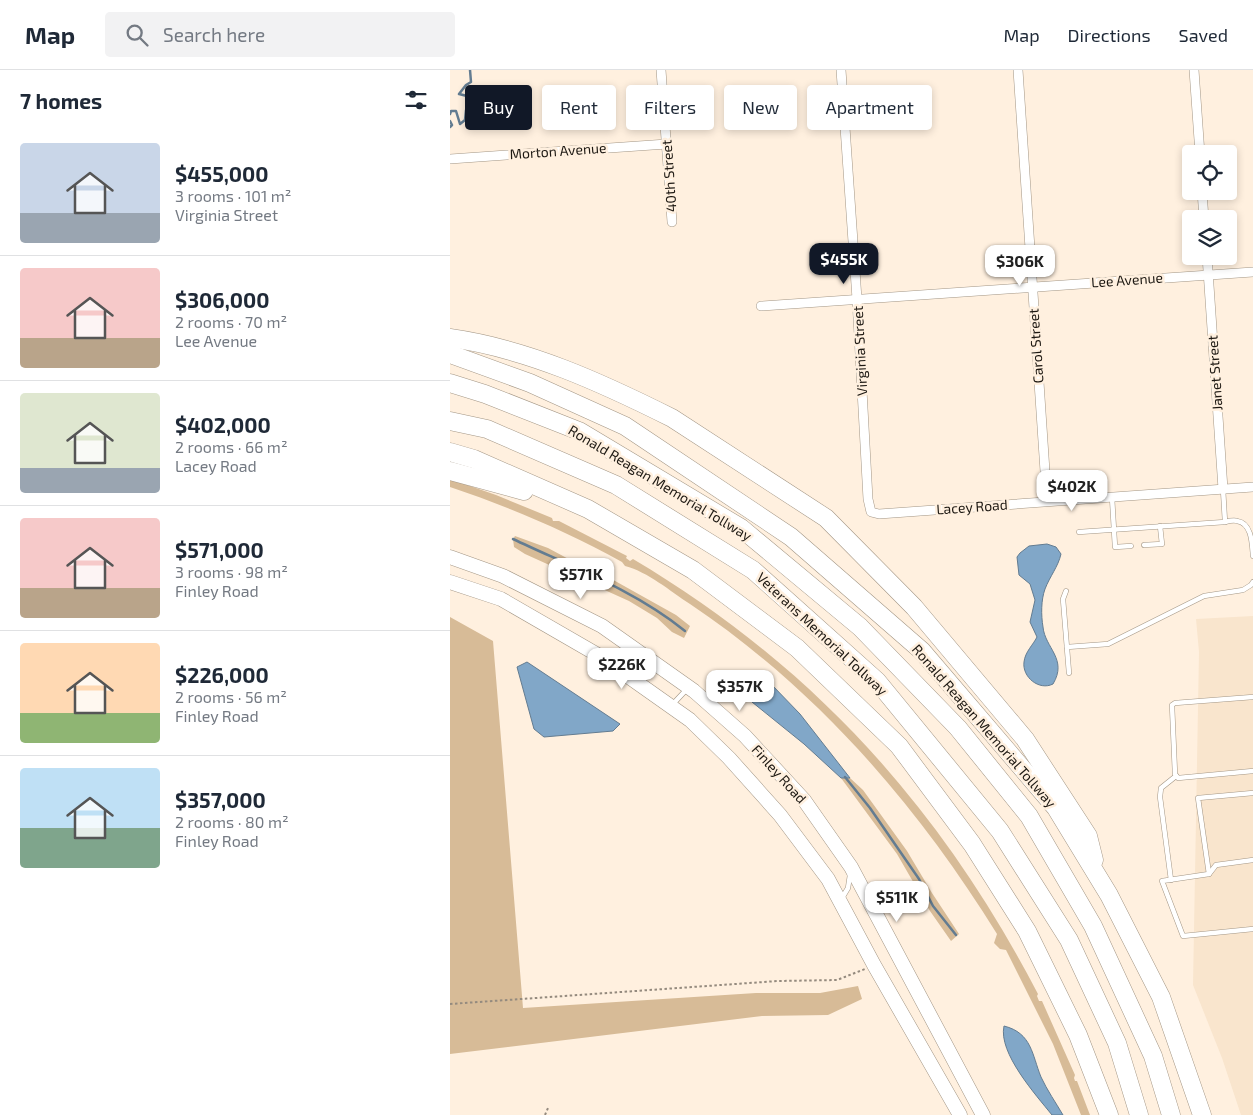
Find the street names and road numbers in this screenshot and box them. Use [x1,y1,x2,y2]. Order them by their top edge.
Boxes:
street label: Morton Avenue [509,139,607,162]
street label: 40th Street [657,139,680,213]
street label: Lee Avenue [1091,269,1163,290]
street label: Virginia Street [849,306,870,396]
street label: Carol Street [1024,308,1047,384]
street label: Janet Street [1203,335,1226,411]
street label: Ronald Reagan Memorial Tollway [566,421,755,544]
street label: Lacey Road [936,496,1008,517]
street label: Veterans Memorial Tollway [753,569,892,699]
street label: Ronald Reagan Memorial Tollway [909,641,1060,811]
street label: Finley Road [749,741,810,807]

